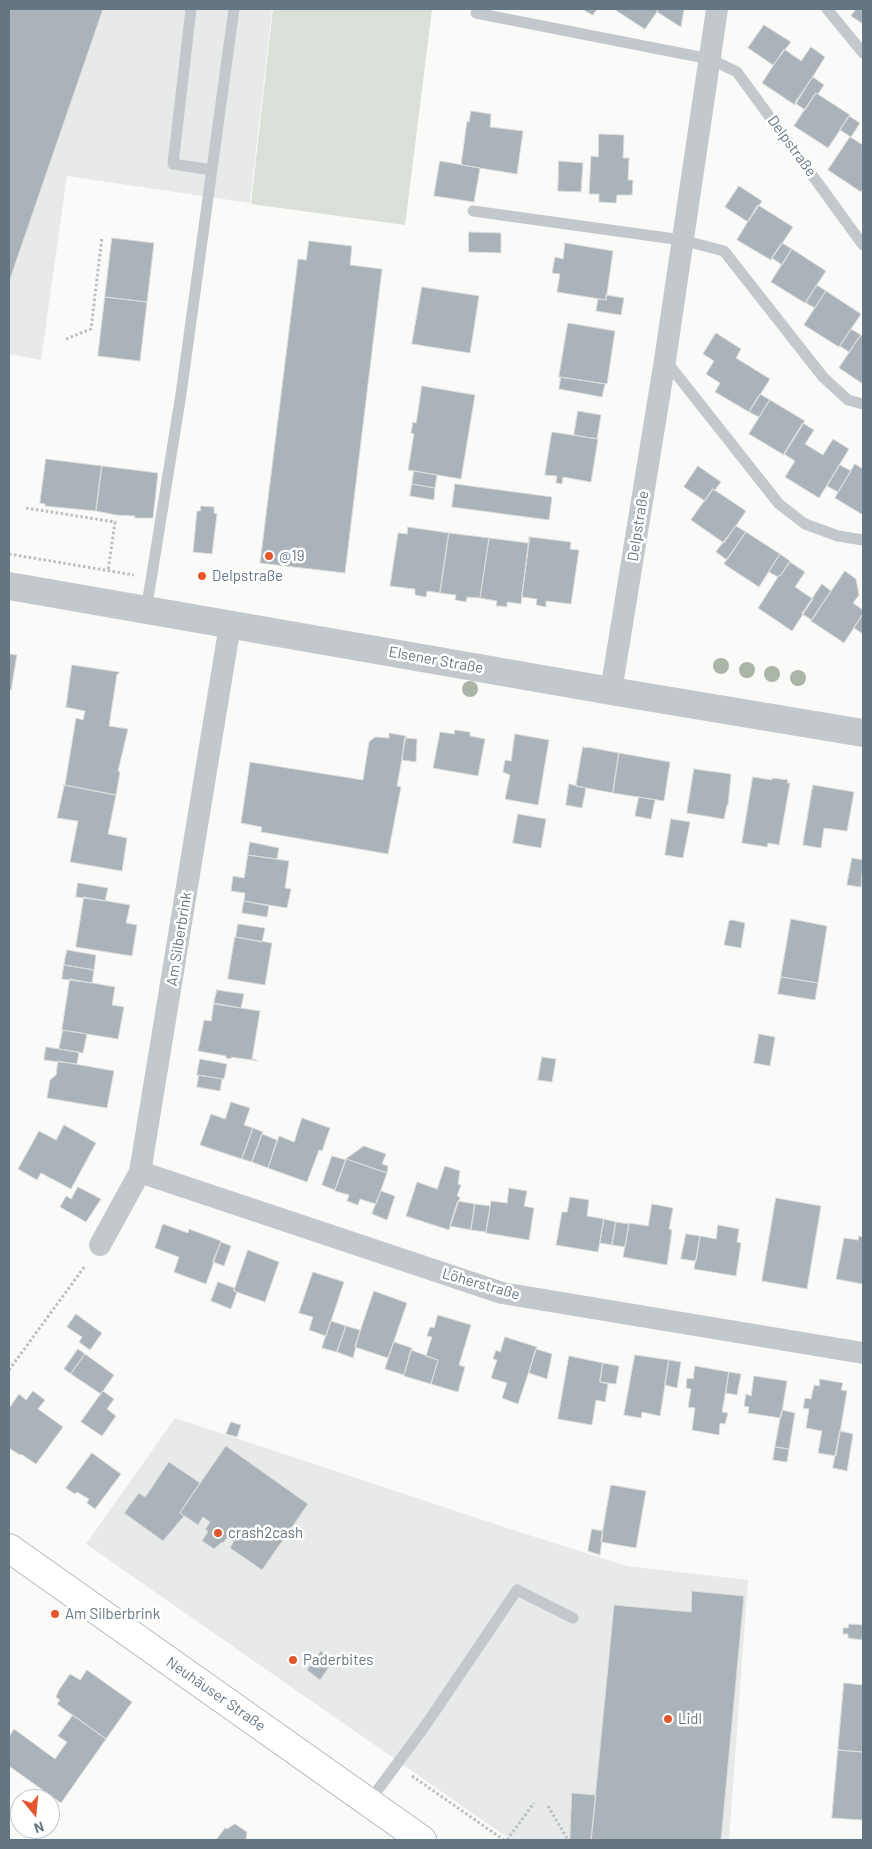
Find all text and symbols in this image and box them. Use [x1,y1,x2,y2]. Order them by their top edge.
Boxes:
street label: Delpstraße [764,112,820,180]
street label: Delpstraße [624,489,652,563]
place label: @19 [279,547,304,565]
marker: @19 [263,550,275,562]
place label: Delpstraße [212,567,283,585]
marker: Delpstraße [196,570,208,582]
street label: Elsener Straße [387,643,485,677]
street label: Am Silberbrink [163,891,195,987]
street label: Löherstraße [440,1264,522,1304]
place label: crash2cash [228,1524,303,1542]
marker: crash2cash [212,1527,224,1539]
place label: Am Silberbrink [65,1605,160,1623]
marker: Am Silberbrink [49,1608,61,1620]
place label: Paderbites [303,1651,373,1669]
street label: Neuhäuser Straße [163,1653,269,1735]
marker: Paderbites [287,1654,299,1666]
place label: Lidl [678,1710,702,1728]
marker: Lidl [662,1713,674,1725]
north arrow [10,1789,60,1839]
text: N [32,1818,46,1837]

